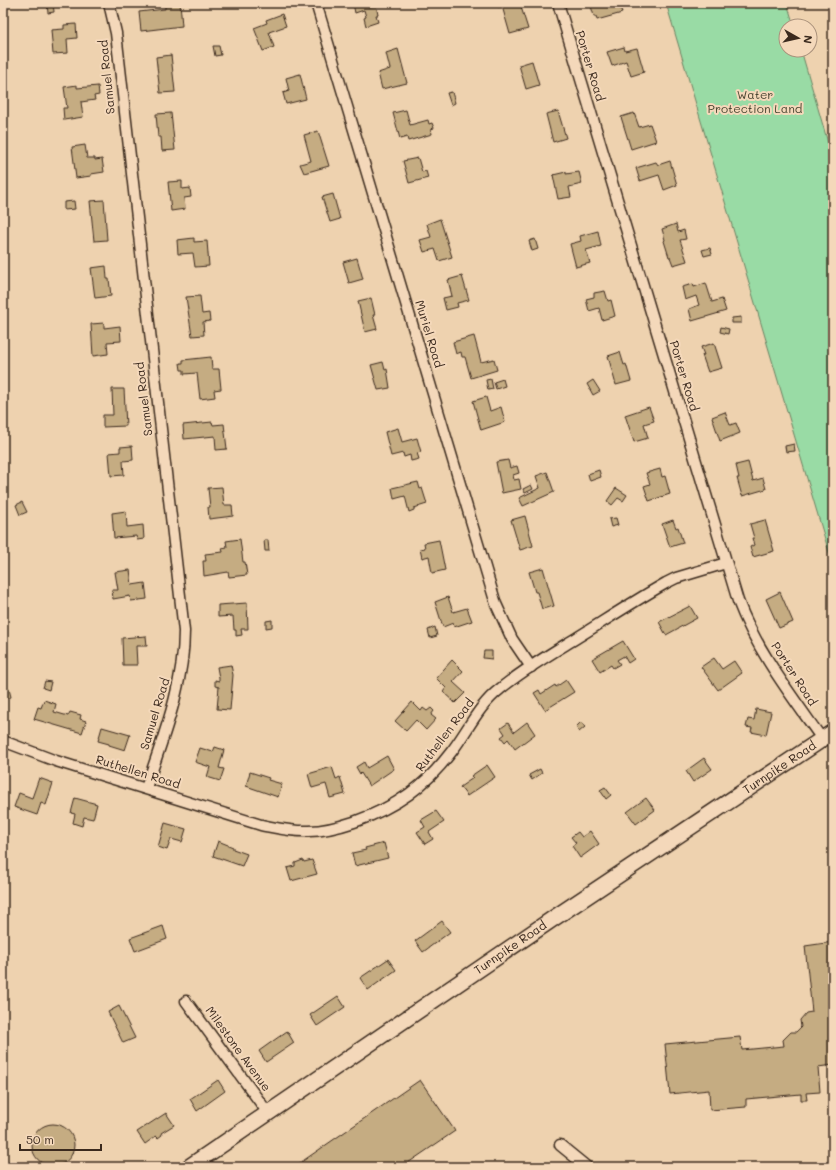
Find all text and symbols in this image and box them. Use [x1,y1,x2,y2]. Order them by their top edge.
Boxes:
north arrow [778,18,818,58]
street label: Porter Road [573,28,609,103]
text: N [800,34,816,45]
street label: Samuel Road [94,39,118,115]
park label: Water Protection Land [708,86,803,116]
street label: Muriel Road [412,298,448,370]
street label: Porter Road [667,338,703,413]
street label: Samuel Road [130,361,155,437]
street label: Porter Road [768,639,822,709]
street label: Samuel Road [135,675,173,752]
street label: Ruthellen Road [411,694,477,774]
street label: Turnpike Road [739,736,819,797]
street label: Ruthellen Road [94,751,183,792]
street label: Turnpike Road [470,916,550,977]
street label: Milestone Avenue [203,1003,275,1094]
scale bar [20,1126,101,1152]
text: 50 m [26,1131,54,1147]

